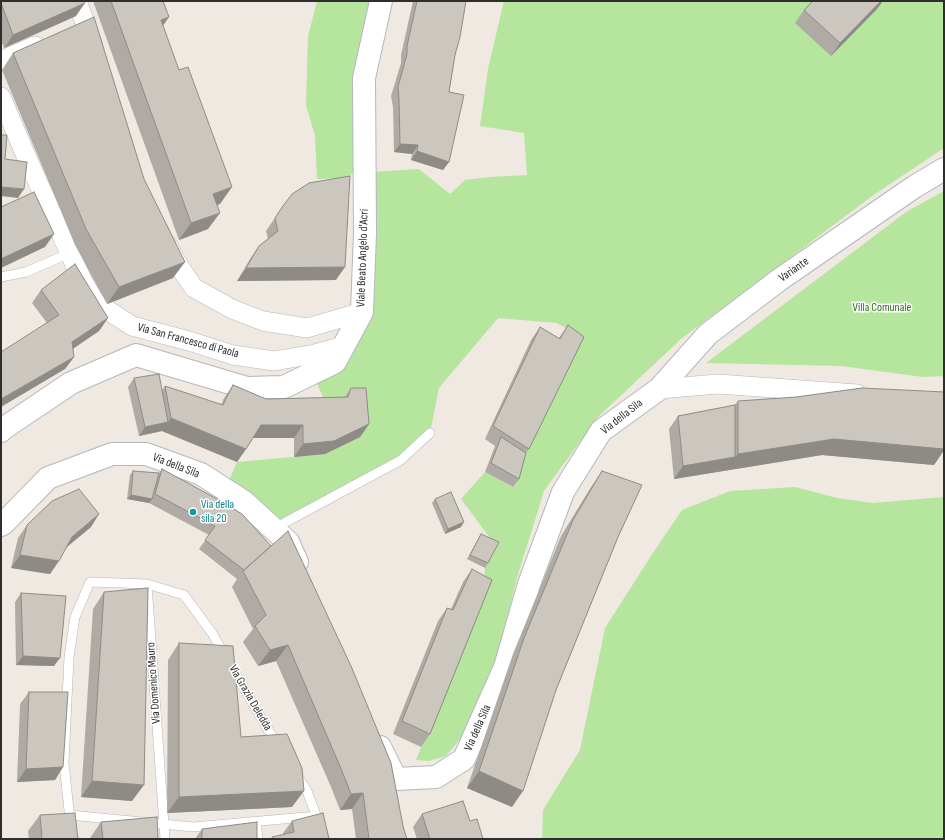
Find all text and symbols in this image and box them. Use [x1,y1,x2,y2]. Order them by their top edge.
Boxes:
street label: Viale Beato Angelo d'Acri [354,209,372,307]
street label: Variante [776,254,812,286]
park label: Villa Comunale [853,301,911,315]
street label: Via San Francesco di Paola [136,321,240,361]
street label: Via della Sila [598,396,646,438]
street label: Via della Sila [150,450,202,482]
place label: Via della sila 20 [201,498,234,526]
marker: Via della sila 20 [188,507,198,517]
street label: Via Domenico Mauro [144,642,164,724]
street label: Via Grazia Deledda [225,663,275,733]
street label: Via della Sila [461,703,495,753]

